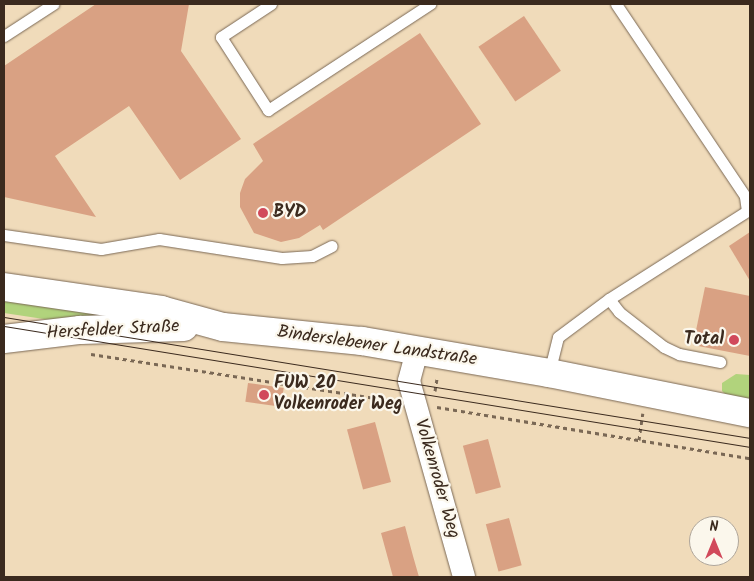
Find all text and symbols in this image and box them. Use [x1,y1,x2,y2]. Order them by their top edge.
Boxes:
place label: BYD [273,202,306,224]
marker: BYD [257,207,269,219]
street label: Hersfelder Straße [46,317,180,345]
street label: Binderslebener Landstraße [276,322,478,372]
place label: Total [684,329,724,351]
marker: Total [728,334,740,346]
place label: FUW 20 Volkenroder Weg [274,374,402,416]
marker: FUW 20 Volkenroder Weg [258,389,270,401]
street label: Volkenroder Weg [409,417,463,541]
north arrow [689,516,739,566]
text: N [710,516,718,538]

